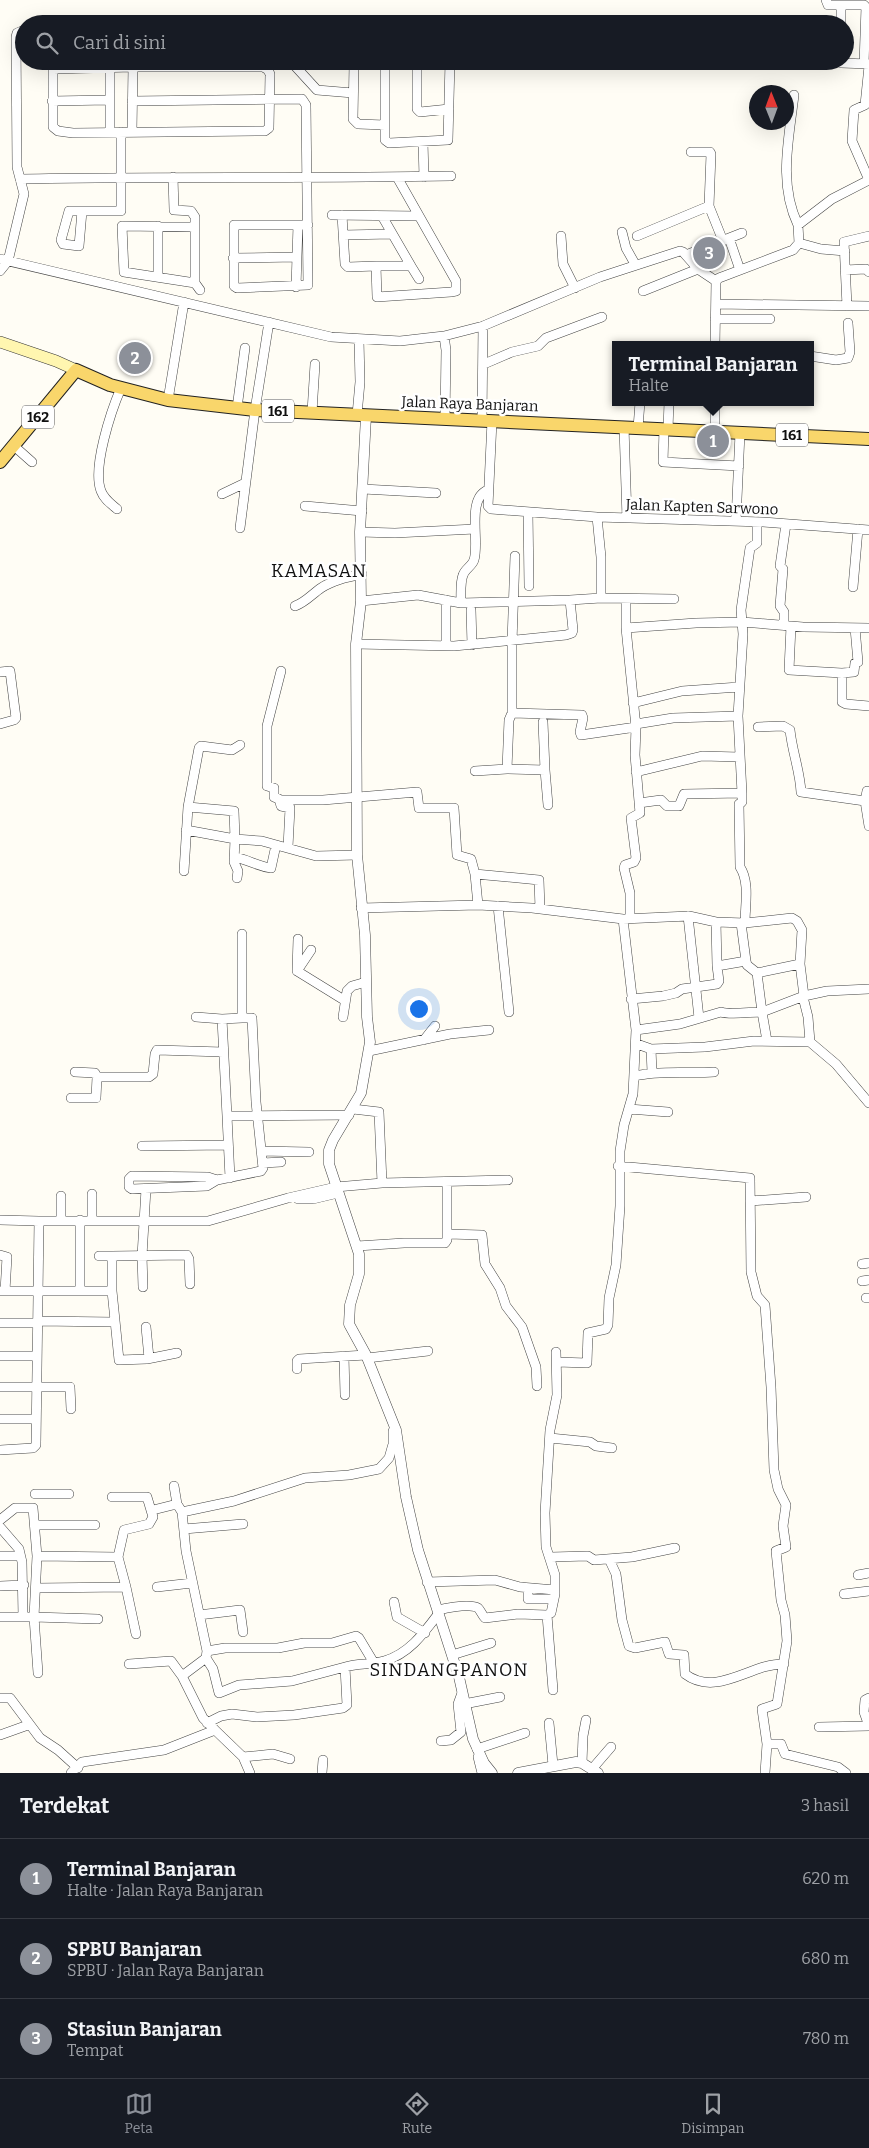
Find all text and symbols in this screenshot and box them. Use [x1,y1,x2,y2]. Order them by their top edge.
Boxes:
search box [15,15,854,70]
icon: search [33,29,61,57]
text: Cari di sini [73,31,166,54]
north arrow [749,85,794,130]
pin: 3 [693,234,725,272]
pin: 2 [119,339,151,377]
popup [612,341,814,406]
text: Terminal Banjaran [629,353,797,376]
text: Halte [629,376,669,395]
street label: Jalan Raya Banjaran [400,393,539,415]
road number: 161 [262,400,294,422]
road number: 162 [22,406,54,428]
pin: 1 [697,422,729,460]
road number: 161 [776,424,808,446]
street label: Jalan Kapten Sarwono [624,495,779,519]
district label: KAMASAN [271,560,367,582]
your location [406,996,432,1022]
district label: SINDANGPANON [369,1659,529,1681]
text: Terdekat [20,1793,109,1819]
text: 3 hasil [801,1796,849,1815]
text: Terminal Banjaran [67,1858,236,1881]
text: 1 [33,1869,39,1888]
text: 620 m [802,1869,849,1888]
text: Halte · Jalan Raya Banjaran [67,1881,263,1900]
text: SPBU Banjaran [67,1938,202,1961]
text: 2 [31,1949,41,1968]
text: 680 m [801,1949,849,1968]
text: SPBU · Jalan Raya Banjaran [67,1961,264,1980]
text: Stasiun Banjaran [67,2018,222,2041]
text: 3 [31,2029,41,2048]
text: 780 m [803,2029,849,2048]
text: Tempat [67,2041,124,2060]
tab: Peta [125,2090,153,2137]
tab: Rute [402,2090,432,2137]
tab: Disimpan [681,2090,744,2137]

